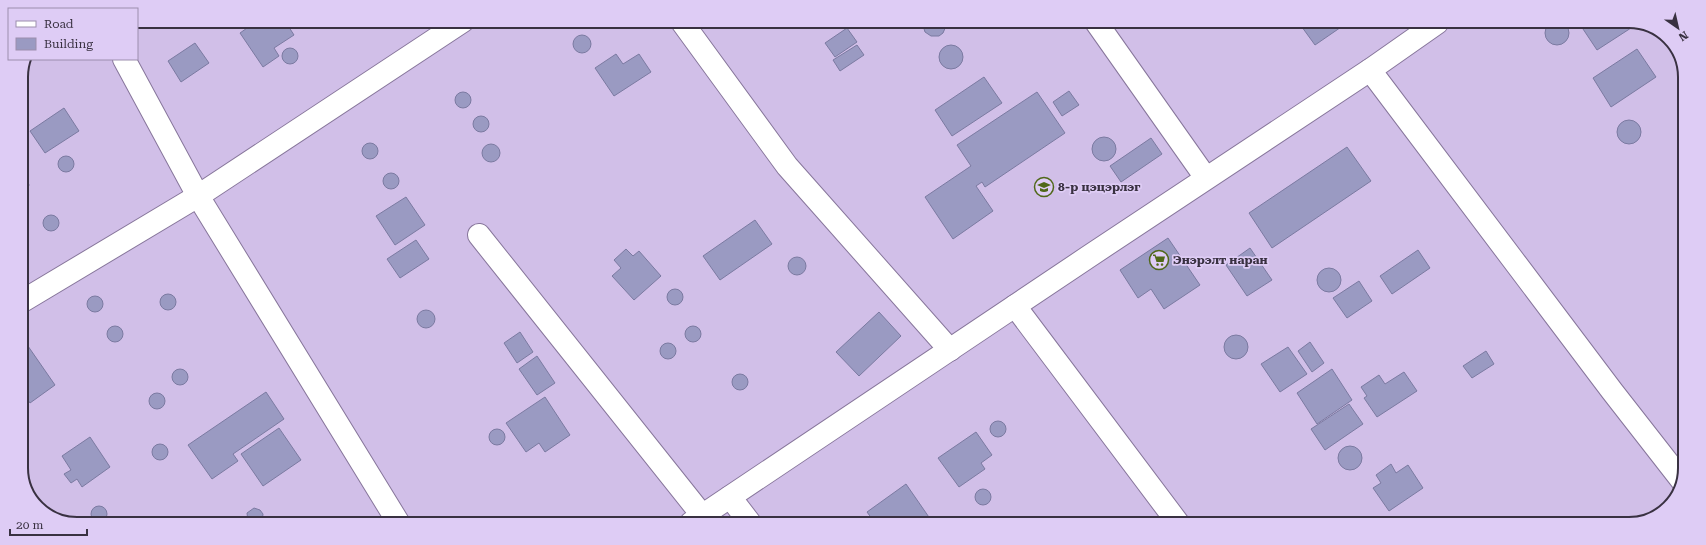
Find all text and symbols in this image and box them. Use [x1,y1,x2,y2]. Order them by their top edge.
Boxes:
legend [8,8,138,60]
north arrow [1658,8,1698,48]
text: Road [44,17,74,31]
text: N [1676,28,1690,44]
text: Building [44,37,93,51]
school or university icon: 8-р цэцэрлэг [1033,176,1055,198]
place label: 8-р цэцэрлэг [1058,180,1141,194]
supermarket icon: Энэрэлт наран [1148,249,1170,271]
place label: Энэрэлт наран [1173,253,1268,267]
scale bar [10,511,87,537]
text: 20 m [16,518,43,532]

